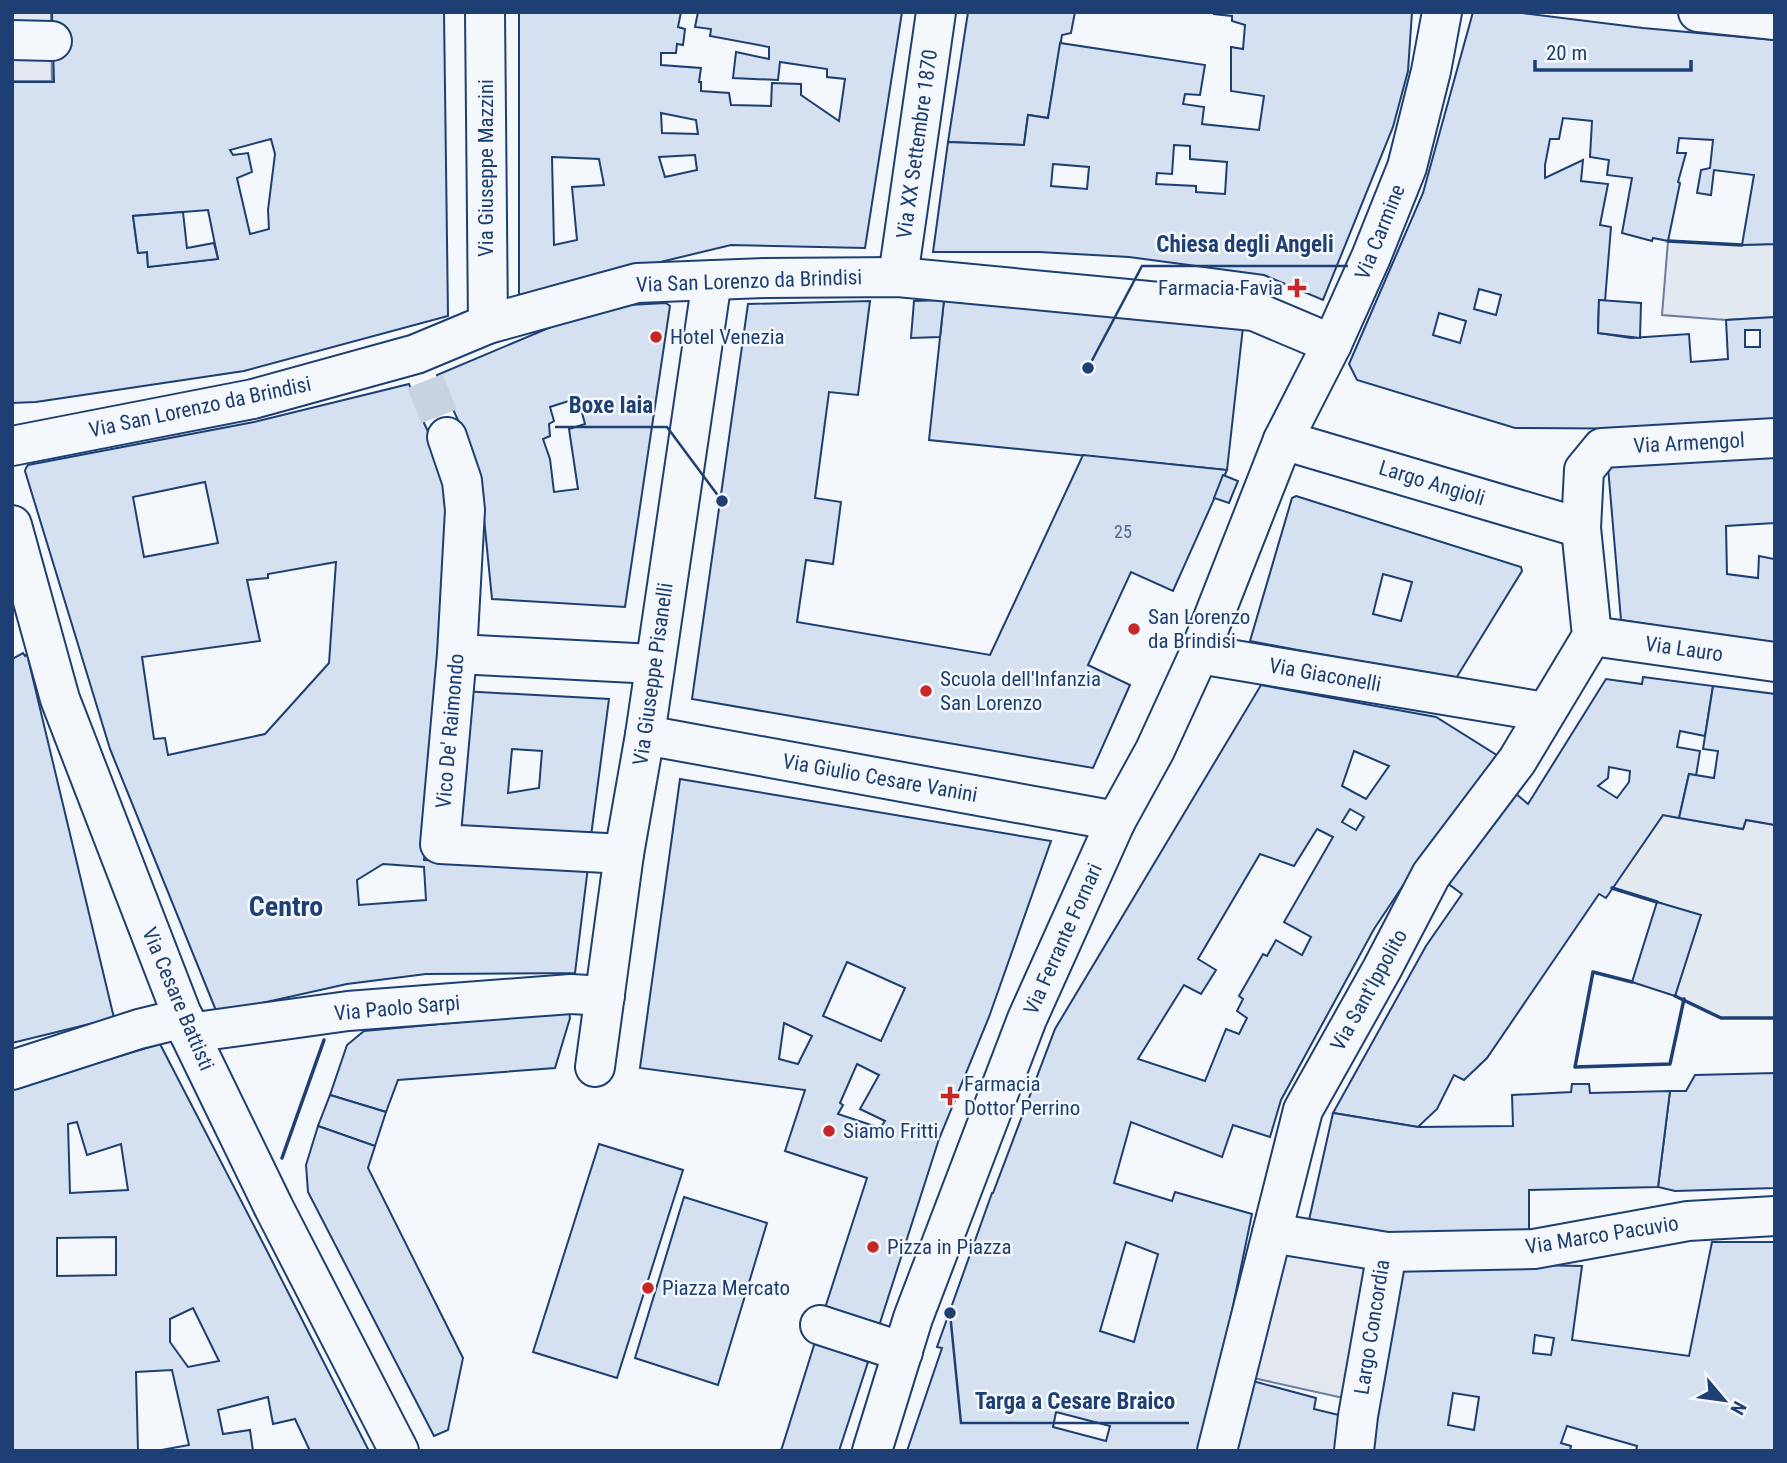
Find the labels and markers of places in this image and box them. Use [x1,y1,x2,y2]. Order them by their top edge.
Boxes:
callout: Chiesa degli Angeli [1142,222,1348,266]
place label: Farmacia Favia [1158,276,1283,300]
marker: Farmacia Favia [1289,280,1305,296]
place label: Hotel Venezia [670,325,785,349]
marker: Hotel Venezia [648,329,664,345]
callout: Boxe Iaia [555,383,667,427]
place label: San Lorenzo da Brindisi [1148,605,1250,653]
marker: San Lorenzo da Brindisi [1126,621,1142,637]
place label: Scuola dell'Infanzia San Lorenzo [940,667,1101,715]
marker: Scuola dell'Infanzia San Lorenzo [918,683,934,699]
place label: Farmacia Dottor Perrino [964,1072,1080,1120]
marker: Farmacia Dottor Perrino [942,1088,958,1104]
place label: Siamo Fritti [843,1119,938,1143]
marker: Siamo Fritti [821,1123,837,1139]
place label: Pizza in Piazza [887,1235,1012,1259]
marker: Pizza in Piazza [865,1239,881,1255]
place label: Piazza Mercato [662,1276,790,1300]
marker: Piazza Mercato [640,1280,656,1296]
callout: Targa a Cesare Braico [961,1379,1189,1423]

